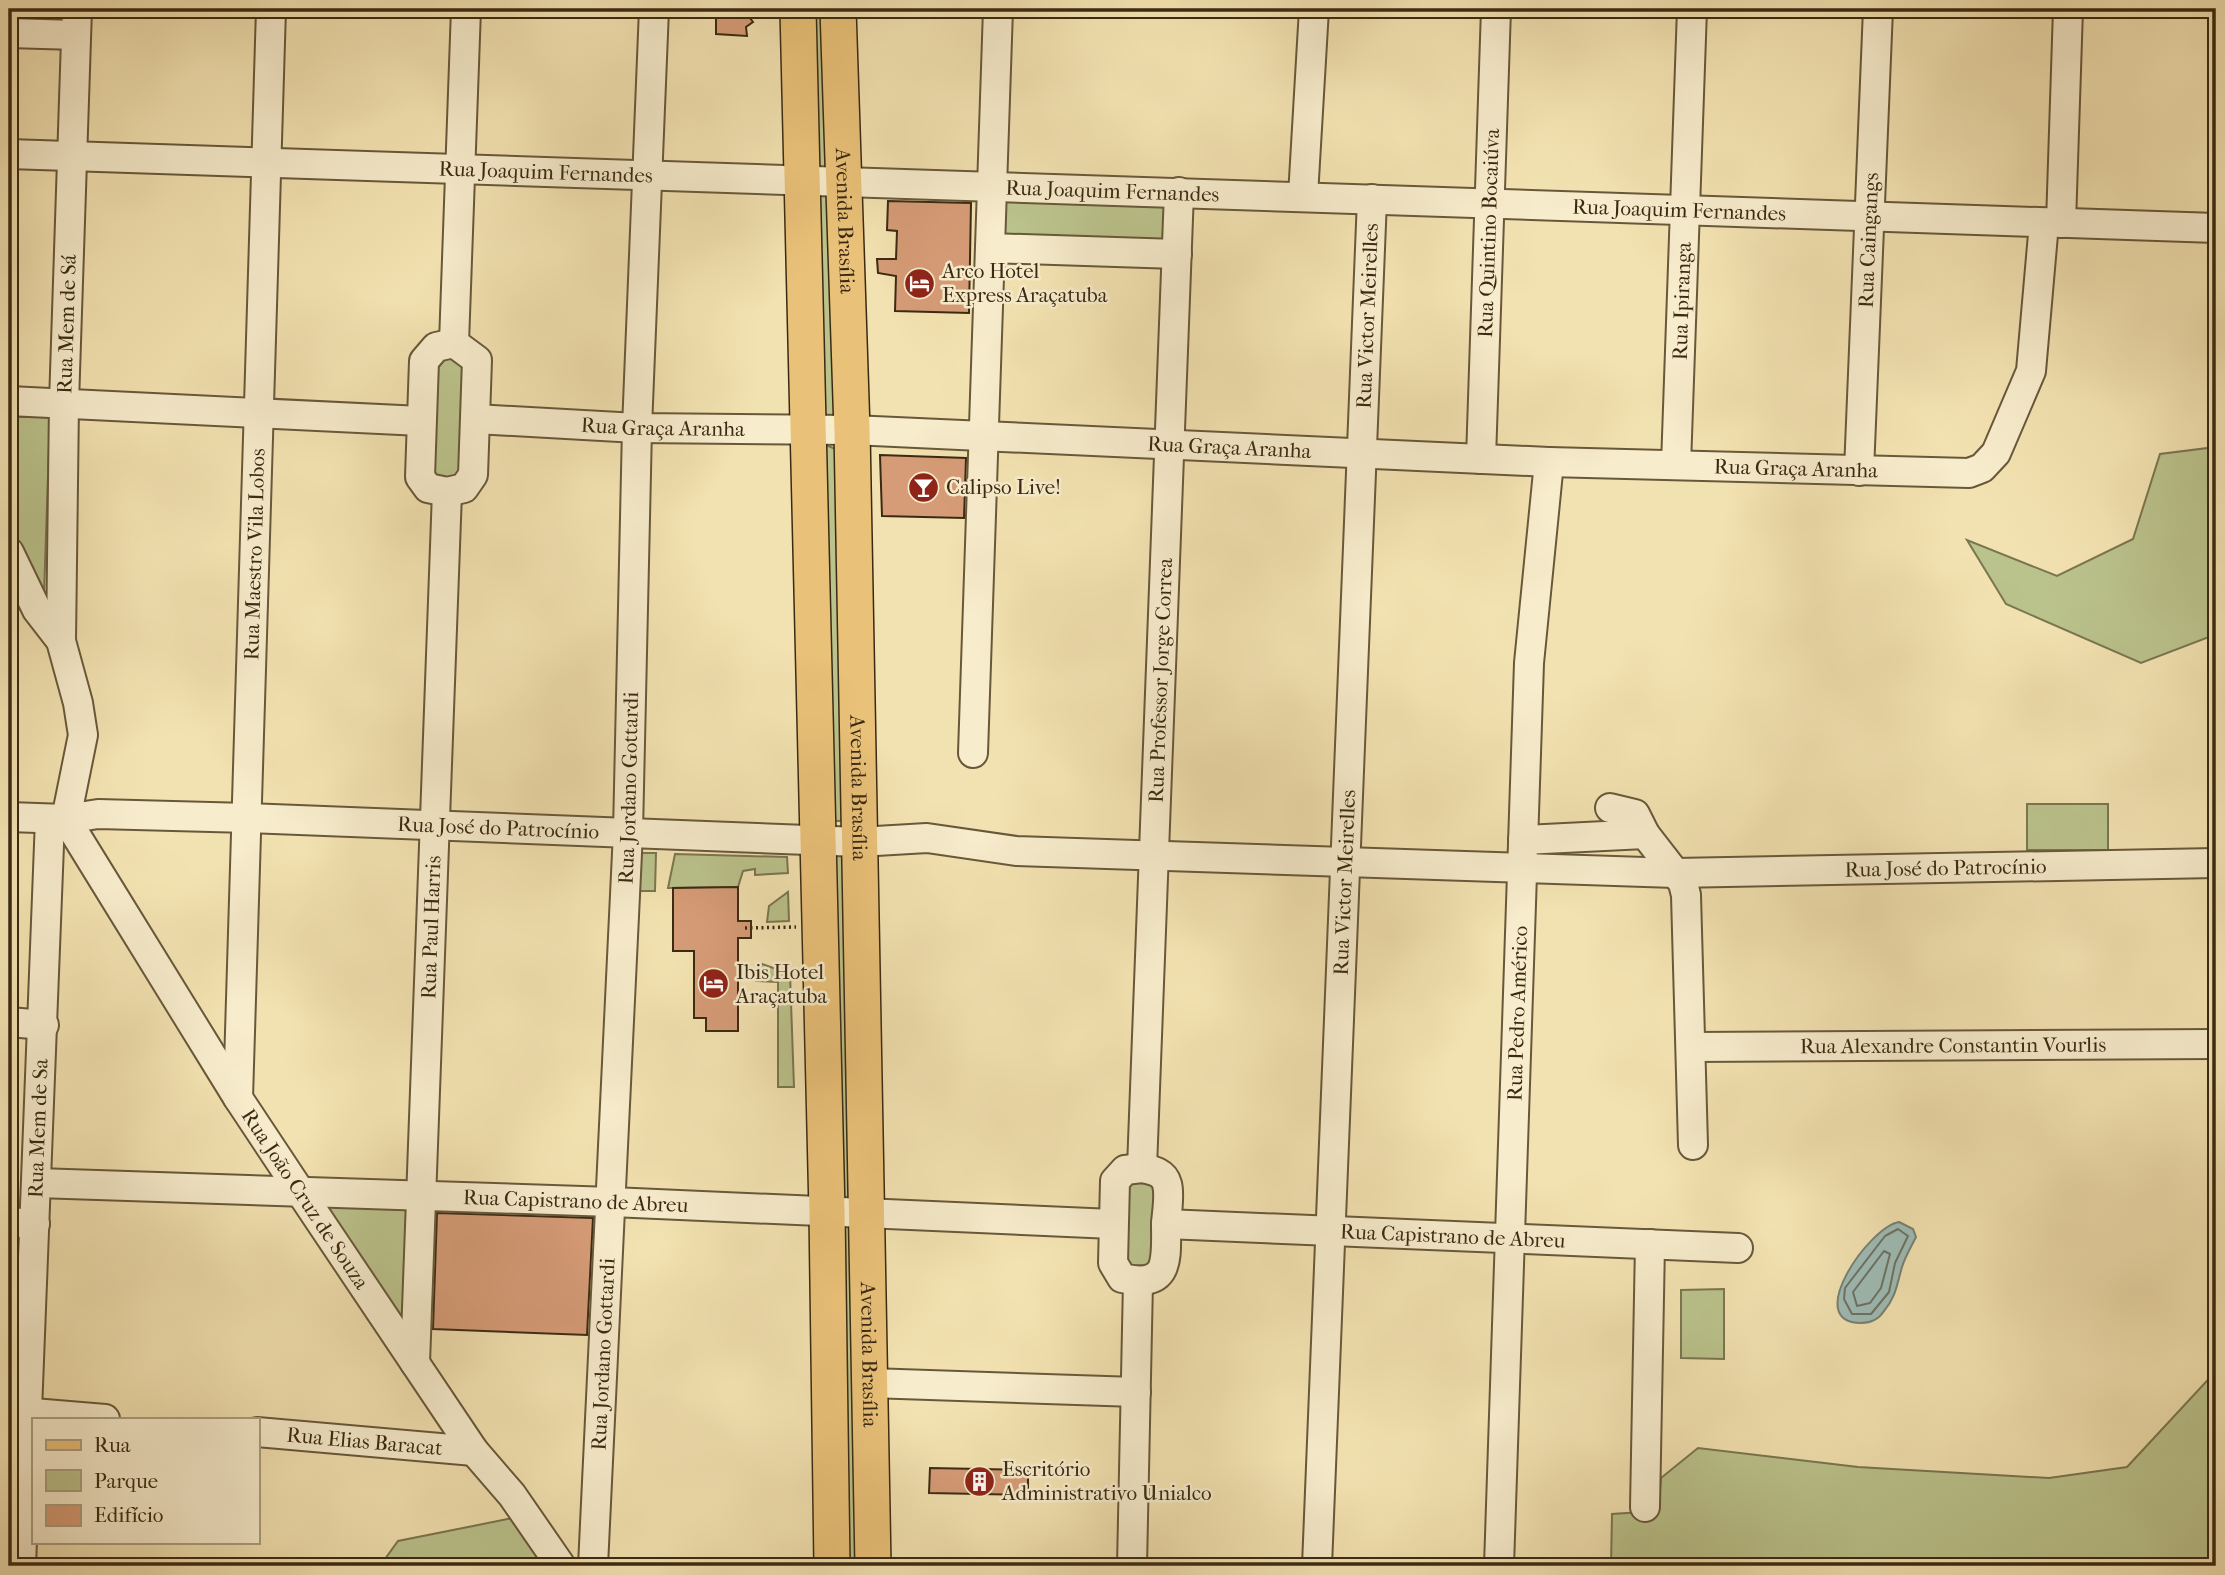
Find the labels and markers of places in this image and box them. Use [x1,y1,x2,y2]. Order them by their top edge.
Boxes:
place label: Arco Hotel Express Araçatuba [941,259,1108,307]
hotel icon: Arco Hotel Express Araçatuba [902,266,936,300]
bar icon: Calipso Live! [906,470,940,504]
place label: Calipso Live! [946,475,1061,499]
place label: Ibis Hotel Araçatuba [735,960,828,1008]
hotel icon: Ibis Hotel Araçatuba [696,967,730,1001]
place label: Escritório Administrativo Unialco [1001,1457,1212,1505]
building icon: Escritório Administrativo Unialco [962,1464,996,1498]

